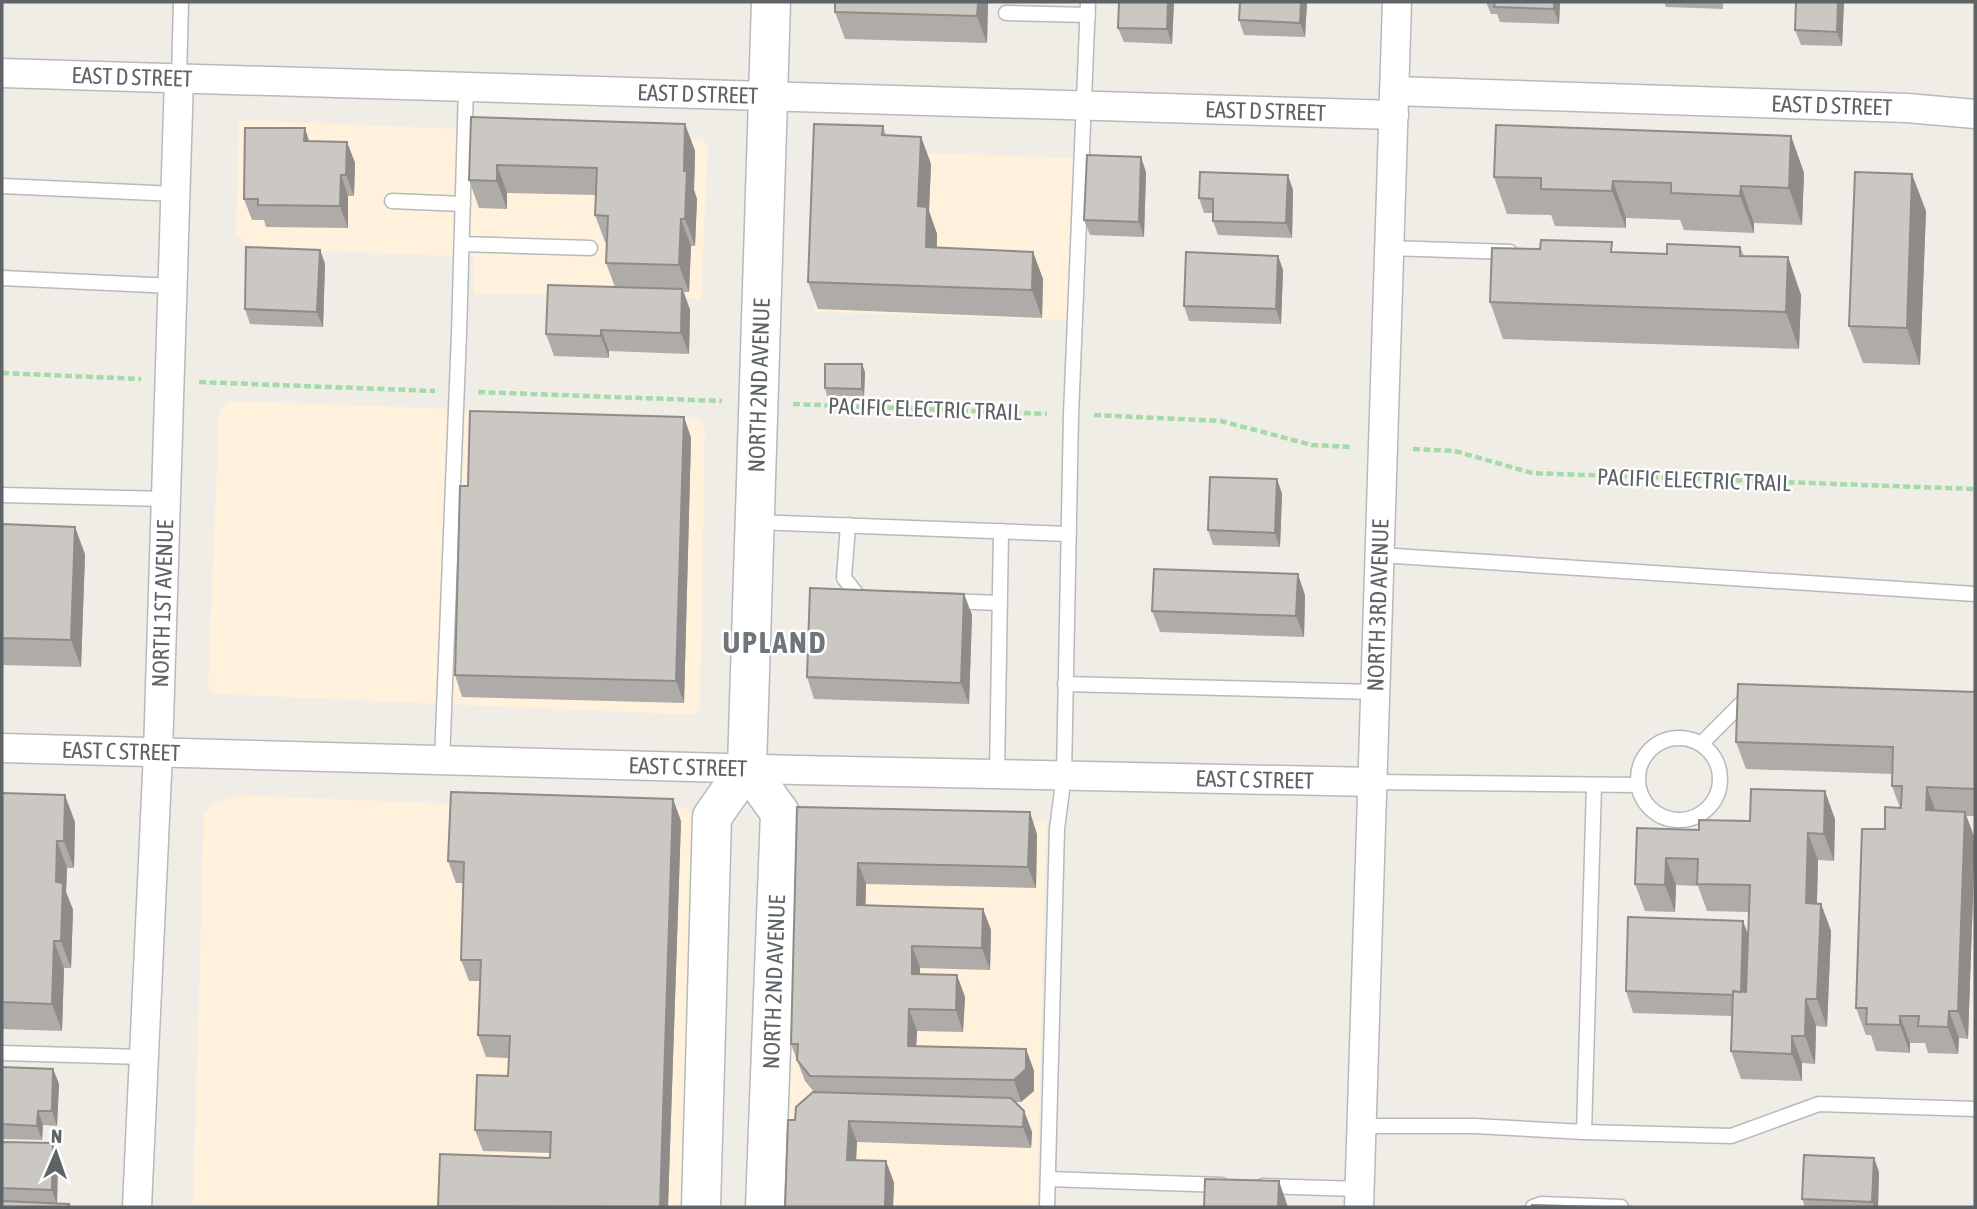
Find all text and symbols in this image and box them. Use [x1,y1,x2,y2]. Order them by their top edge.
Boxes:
street label: EAST D STREET [71,62,193,92]
street label: EAST D STREET [637,79,759,109]
street label: EAST D STREET [1771,91,1893,121]
street label: EAST D STREET [1205,96,1326,126]
street label: NORTH 2ND AVENUE [743,298,775,473]
street label: PACIFIC ELECTRIC TRAIL [828,393,1022,425]
street label: PACIFIC ELECTRIC TRAIL [1597,464,1791,496]
street label: NORTH 1ST AVENUE [147,519,178,688]
street label: NORTH 3RD AVENUE [1362,519,1394,692]
district label: UPLAND [722,625,828,659]
street label: EAST C STREET [61,737,181,766]
street label: EAST C STREET [628,752,747,782]
street label: EAST C STREET [1195,765,1314,794]
street label: NORTH 2ND AVENUE [758,894,790,1070]
north arrow [21,1118,91,1188]
text: N [51,1125,63,1147]

